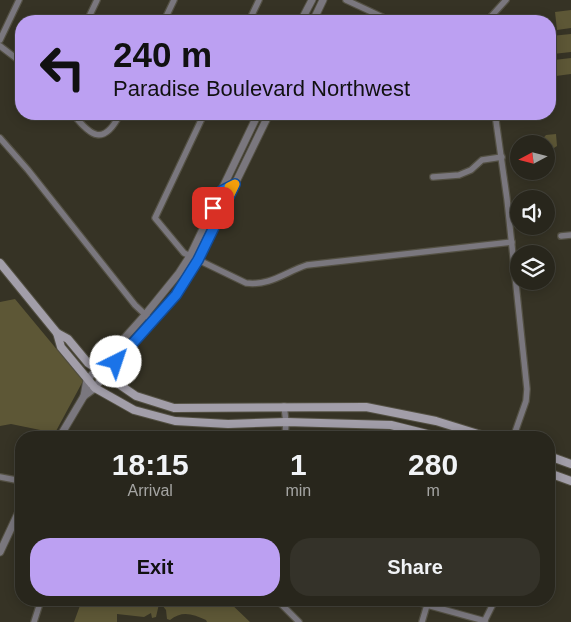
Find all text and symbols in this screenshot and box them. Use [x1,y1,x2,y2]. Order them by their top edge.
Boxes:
icon: left [30,35,95,100]
text: 240 m [113,35,212,74]
text: Paradise Boulevard Northwest [113,76,410,101]
north arrow [510,135,555,180]
map controls [510,135,555,290]
pin [192,187,234,229]
button: sound [510,190,555,235]
icon: arrive [199,194,227,222]
button: layers [510,245,555,290]
position arrow [89,335,141,387]
text: 18:15 [112,448,189,481]
text: 1 [290,448,307,481]
text: 280 [408,448,458,481]
text: Arrival [128,482,173,499]
text: min [285,482,311,499]
text: m [426,482,440,499]
button: Exit [30,538,280,596]
button: Share [290,538,540,596]

